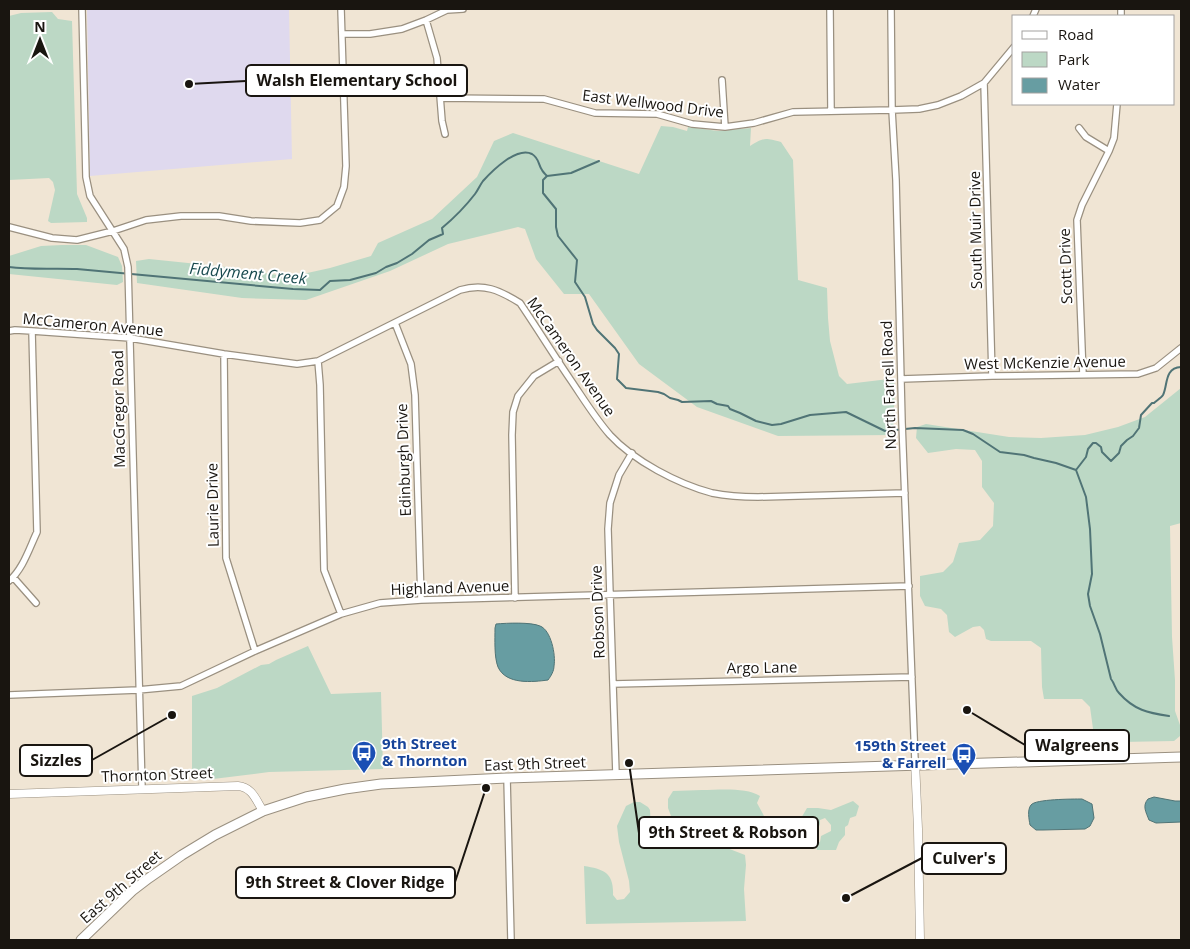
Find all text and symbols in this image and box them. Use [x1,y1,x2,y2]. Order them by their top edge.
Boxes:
north arrow [15,15,65,65]
legend [1012,15,1175,105]
text: N [34,17,46,36]
text: Road [1058,24,1094,44]
text: Park [1058,49,1089,69]
callout: Walsh Elementary School [246,65,467,96]
text: Walsh Elementary School [257,69,458,91]
text: Water [1058,74,1100,94]
street label: East Wellwood Drive [581,84,725,122]
street label: South Muir Drive [964,171,986,289]
street label: Scott Drive [1054,228,1076,304]
water label: Fiddyment Creek [188,257,309,289]
street label: McCameron Avenue [523,293,621,420]
street label: McCameron Avenue [22,308,164,340]
street label: North Farrell Road [876,320,900,450]
street label: MacGregor Road [107,350,129,468]
street label: West McKenzie Avenue [964,351,1126,373]
street label: Edinburgh Drive [391,403,415,517]
street label: Laurie Drive [201,463,223,547]
street label: Robson Drive [585,565,609,659]
street label: Highland Avenue [390,575,510,599]
street label: Argo Lane [727,656,797,678]
callout: Walgreens [1025,730,1129,761]
place label: 9th Street & Thornton [382,733,467,770]
text: Walgreens [1035,734,1119,756]
place label: 159th Street & Farrell [854,735,946,772]
bus stop icon: 9th Street & Thornton [351,740,377,774]
bus stop icon: 159th Street & Farrell [951,742,977,776]
callout: Sizzles [20,745,92,776]
text: Sizzles [30,749,82,771]
street label: East 9th Street [484,751,586,775]
street label: Thornton Street [101,762,213,786]
callout: 9th Street & Robson [639,817,818,848]
text: 9th Street & Robson [649,821,807,843]
callout: Culver's [922,843,1006,874]
street label: East 9th Street [75,845,165,927]
text: Culver's [932,847,996,869]
callout: 9th Street & Clover Ridge [236,867,455,898]
text: 9th Street & Clover Ridge [246,871,444,893]

